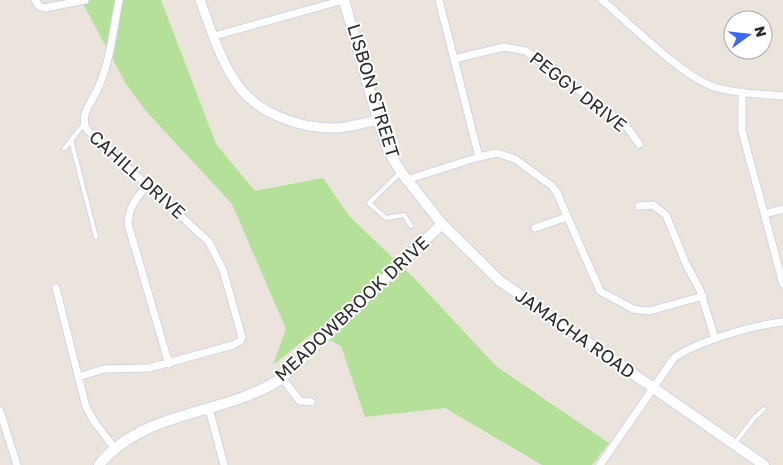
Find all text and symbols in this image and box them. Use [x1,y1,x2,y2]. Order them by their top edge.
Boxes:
north arrow [723,10,773,60]
street label: LISBON STREET [343,21,405,160]
text: N [751,24,771,39]
street label: PEGGY DRIVE [526,47,632,136]
street label: CAHILL DRIVE [85,125,190,223]
street label: MEADOWBROOK DRIVE [270,231,433,386]
street label: JAMACHA ROAD [512,284,640,383]

